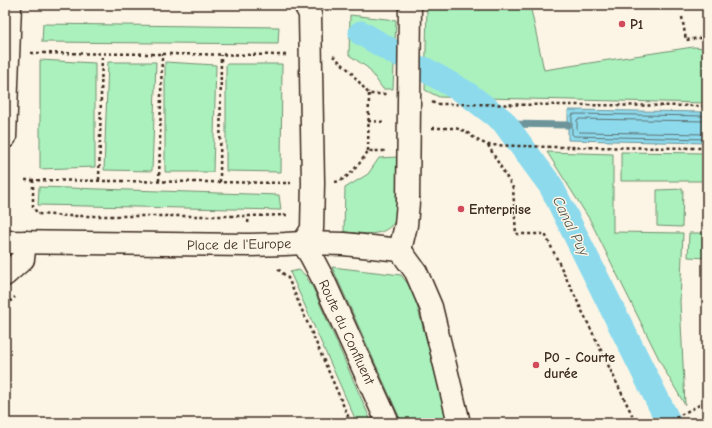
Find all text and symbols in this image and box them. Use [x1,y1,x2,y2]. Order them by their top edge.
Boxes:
place label: P1 [630,16,643,33]
marker: P1 [617,19,627,29]
water label: Canal Puy [549,193,594,260]
place label: Enterprise [469,201,531,218]
marker: Enterprise [456,204,466,214]
street label: Place de l'Europe [187,235,291,254]
street label: Route du Confluent [315,277,379,388]
place label: P0 - Courte durée [544,349,615,382]
marker: P0 - Courte durée [531,360,541,370]

